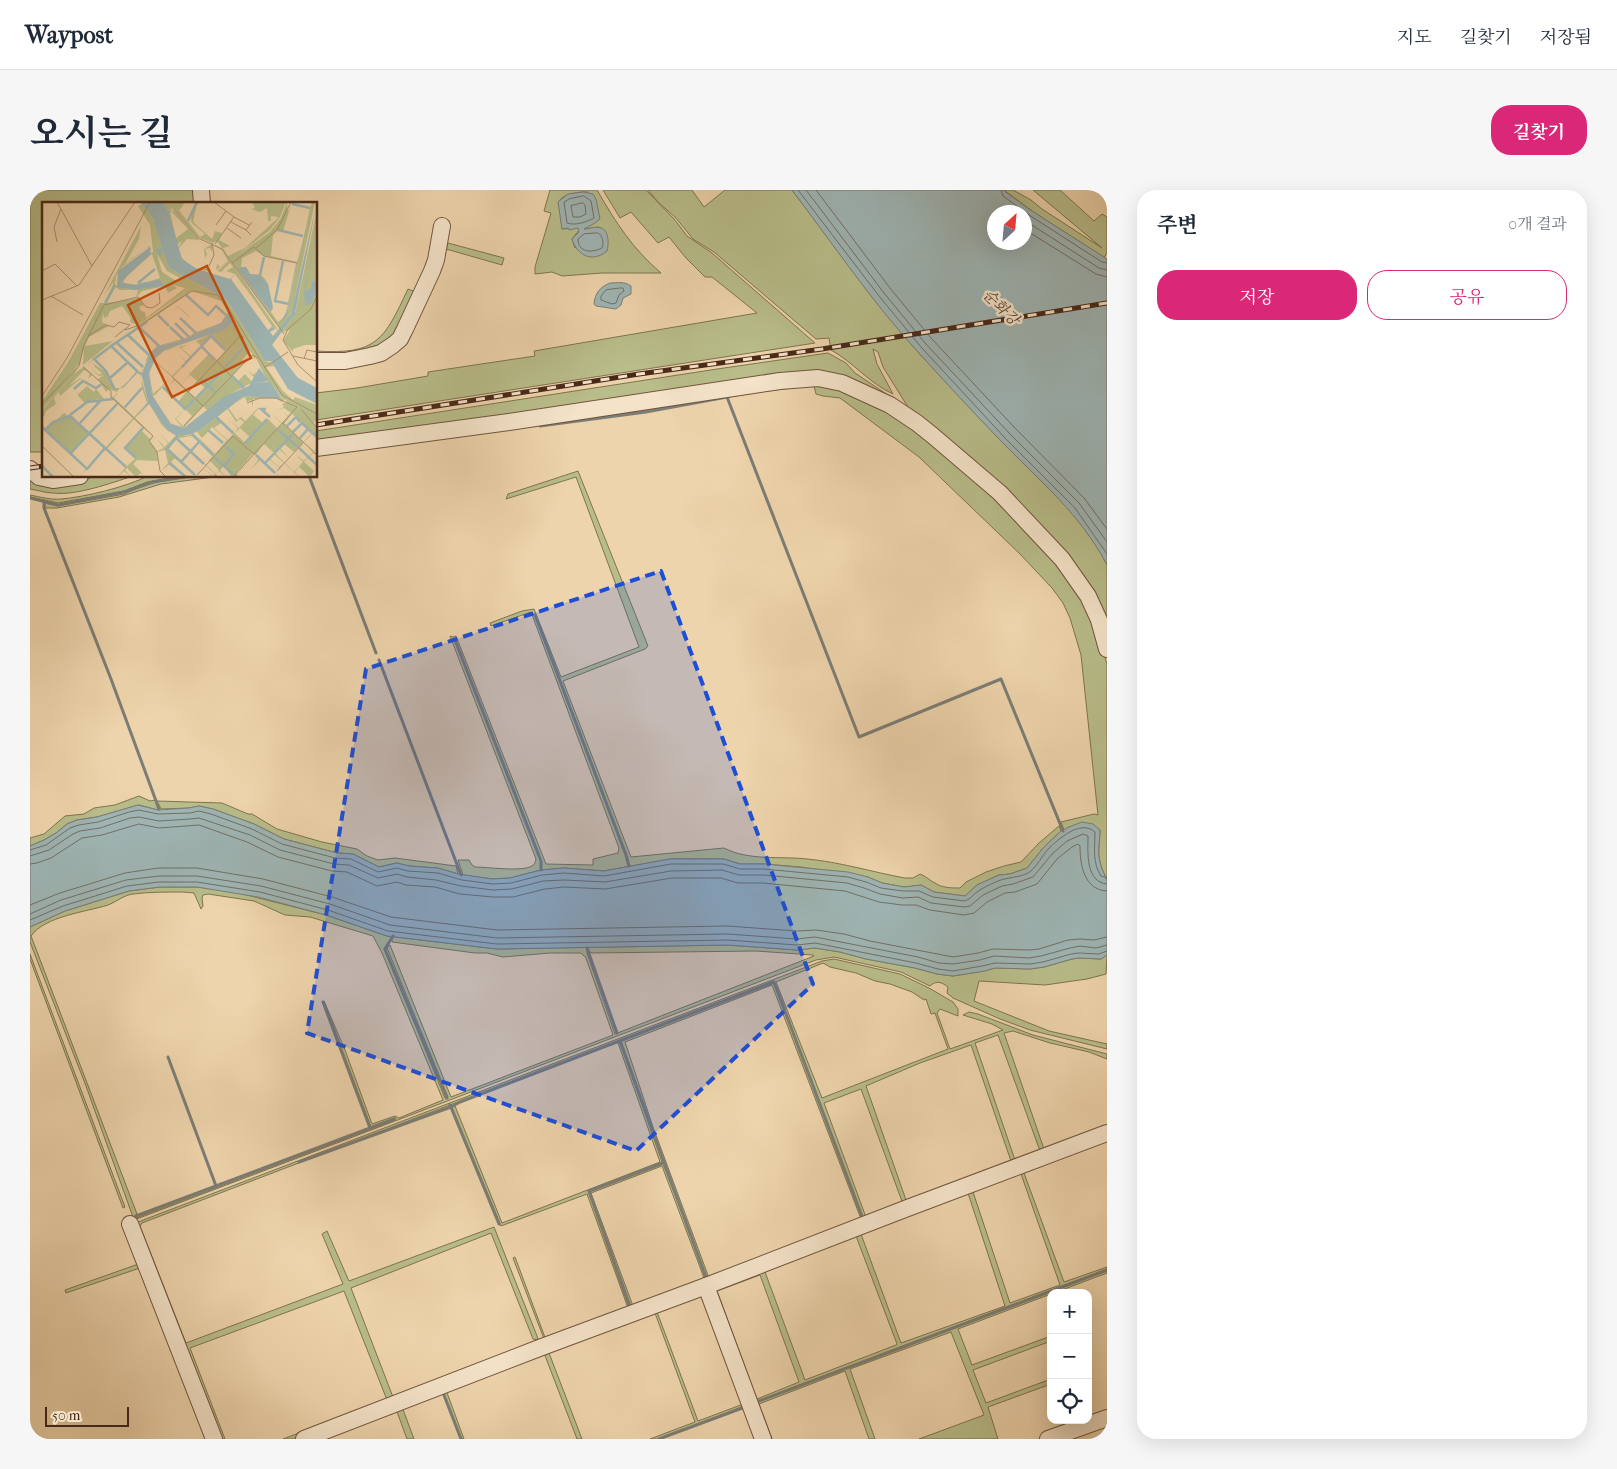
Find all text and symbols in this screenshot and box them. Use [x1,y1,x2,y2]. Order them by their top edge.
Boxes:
text: Waypost [25,21,113,49]
text: 지도 [1397,27,1432,48]
text: 길찾기 [1460,27,1512,48]
text: 저장됨 [1540,27,1592,48]
button: 길찾기 [1491,105,1587,155]
text: 오시는 길 [30,113,173,154]
inset map [42,202,318,478]
north arrow [987,205,1032,250]
text: 주변 [1157,213,1198,237]
text: 0개 결과 [1508,214,1567,233]
button: 저장 [1157,270,1357,320]
button: 공유 [1367,270,1567,320]
water label: 순화강 [979,285,1025,330]
map controls [1047,1289,1092,1424]
button: + [1047,1289,1092,1334]
button: − [1047,1334,1092,1379]
button: locate [1047,1379,1092,1424]
scale bar [45,1404,129,1427]
text: 50 m [52,1407,80,1424]

